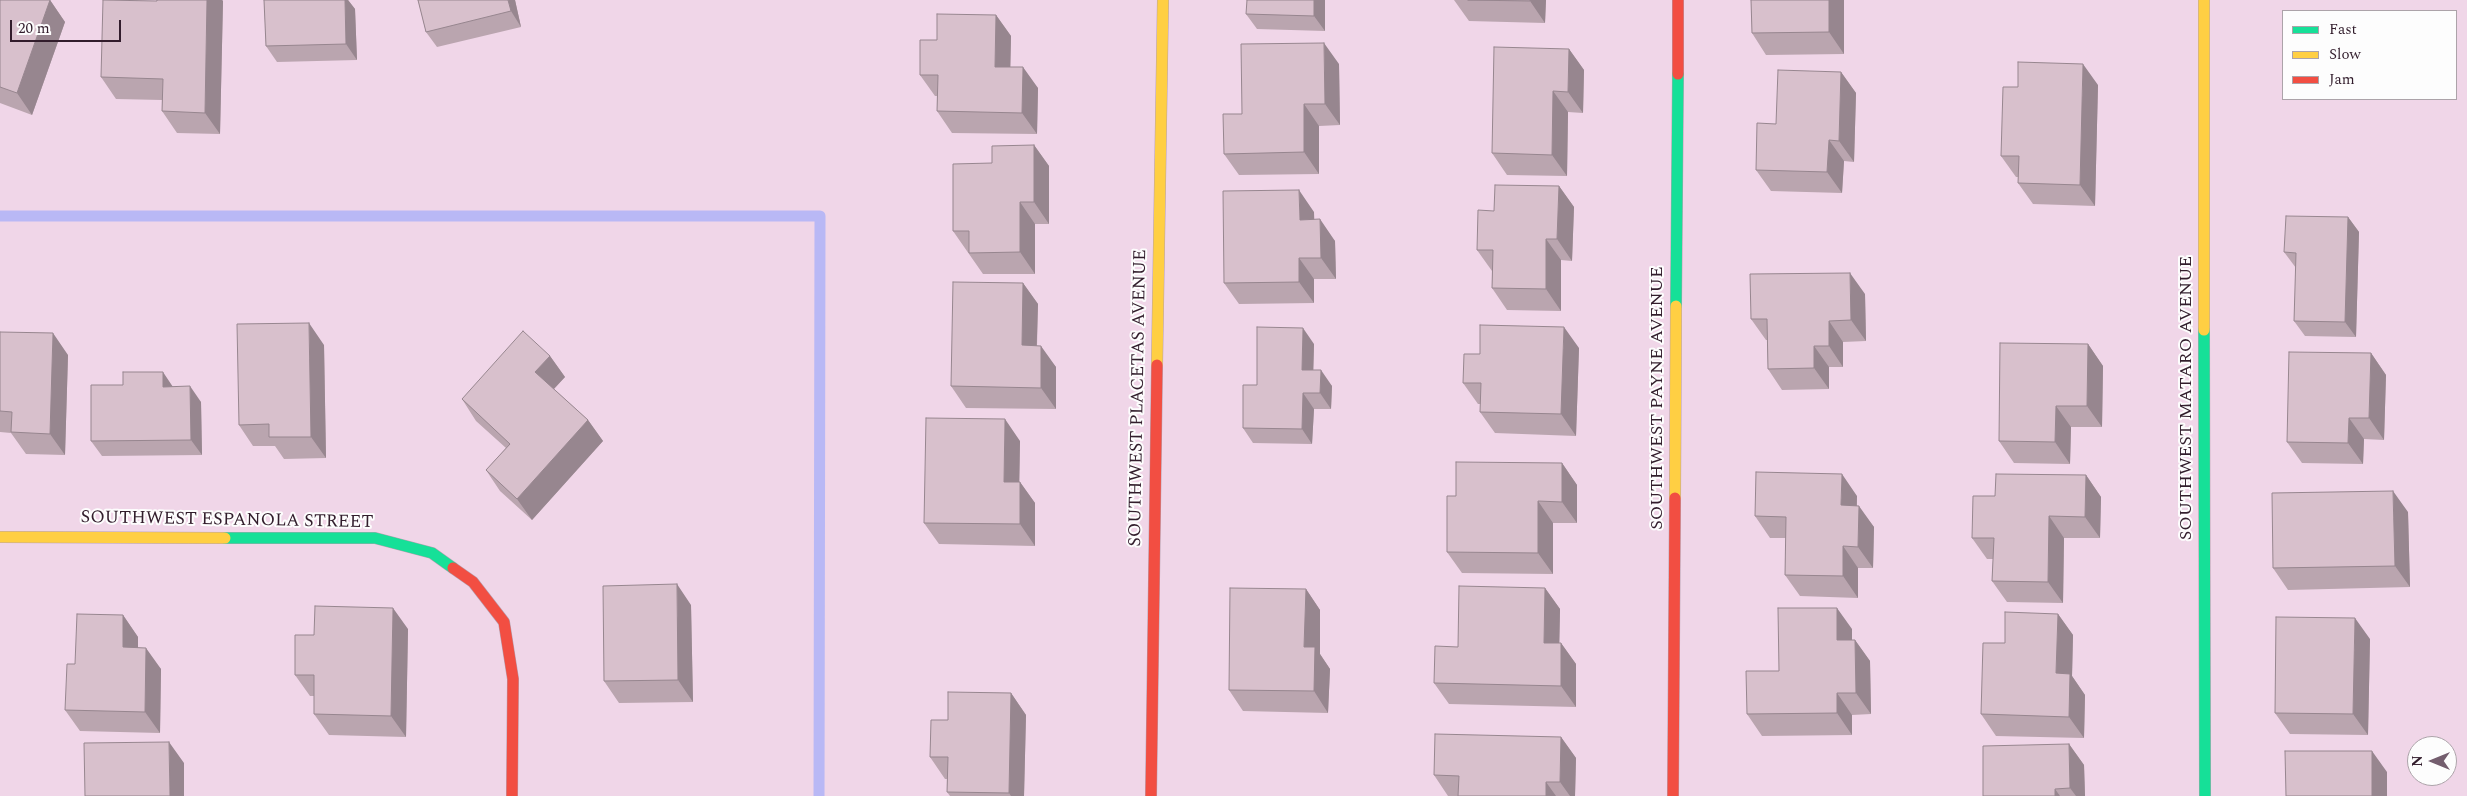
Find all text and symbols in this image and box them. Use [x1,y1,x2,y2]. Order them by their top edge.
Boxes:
scale bar [12,10,124,42]
legend [2282,10,2457,100]
text: 20 m [18,17,50,40]
text: Fast [2329,18,2357,41]
text: Slow [2329,43,2361,66]
text: Jam [2329,68,2355,91]
street label: SOUTHWEST PLACETAS AVENUE [1126,249,1152,547]
street label: SOUTHWEST MATARO AVENUE [2176,256,2198,540]
street label: SOUTHWEST PAYNE AVENUE [1647,266,1669,530]
street label: SOUTHWEST ESPANOLA STREET [80,508,374,534]
north arrow [2407,736,2457,786]
text: N [2407,755,2428,767]

